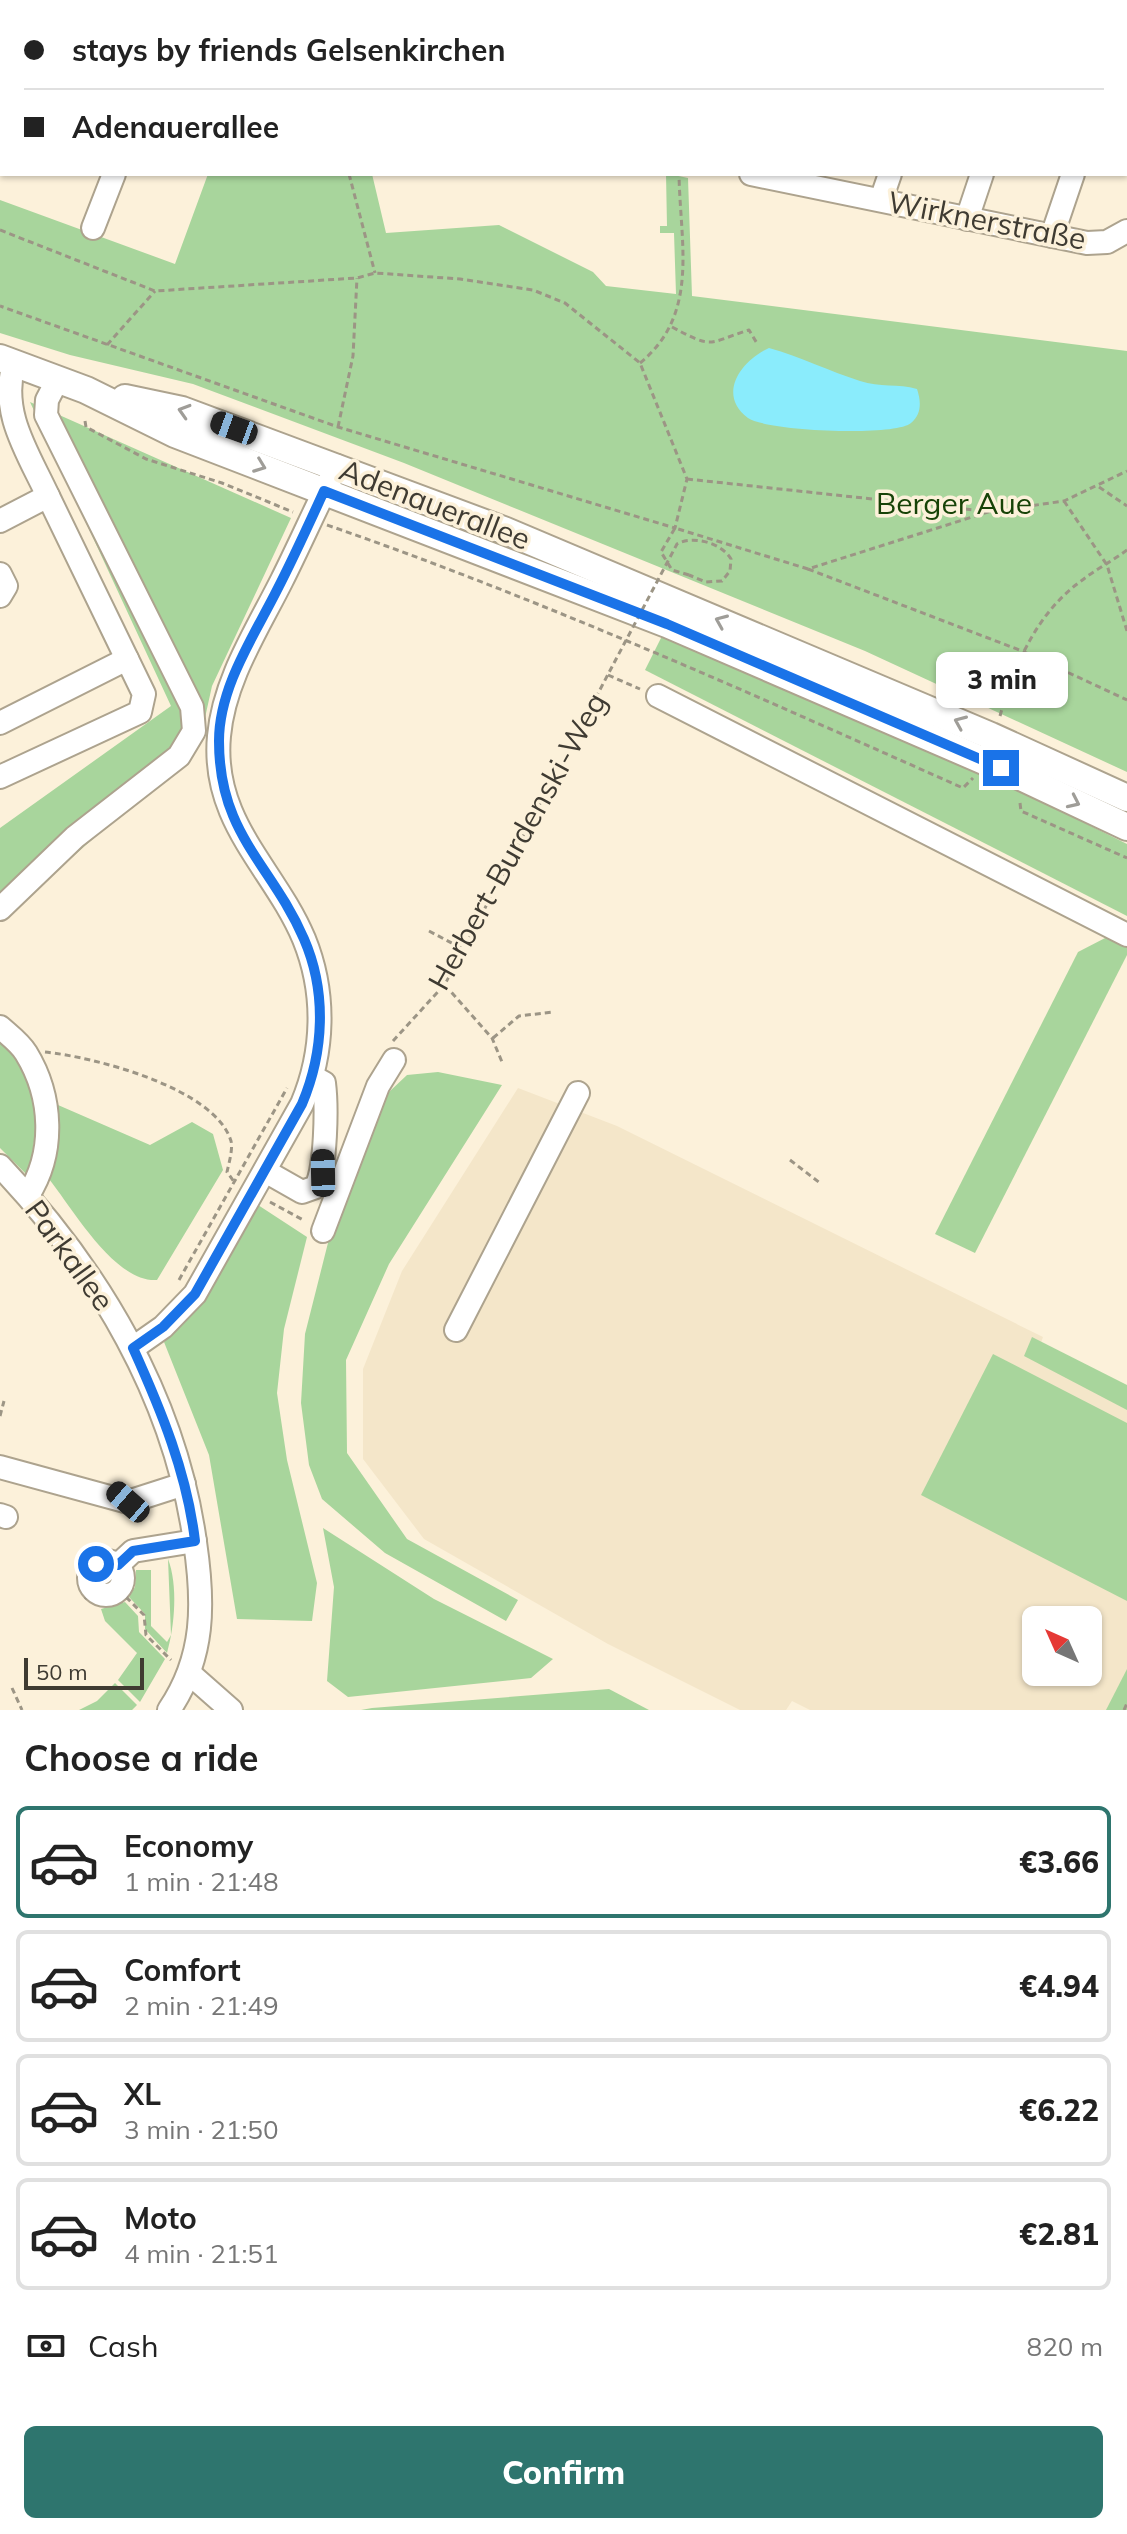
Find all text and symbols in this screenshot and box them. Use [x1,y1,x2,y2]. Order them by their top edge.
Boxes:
text: stays by friends Gelsenkirchen [72,31,506,69]
text: Adenauerallee [72,108,279,146]
street label: Wirknerstraße [885,182,1089,258]
one-way arrow [178,404,192,421]
car [207,409,261,447]
street label: Adenauerallee [334,450,536,558]
one-way arrow [252,456,266,473]
park label: Berger Aue [876,484,1032,522]
one-way arrow [715,614,729,630]
callout: 3 min [935,652,1067,708]
text: 3 min [967,663,1037,696]
street label: Herbert-Burdenski-Weg [419,686,615,996]
one-way arrow [954,716,968,732]
route end [983,750,1019,786]
one-way arrow [1066,792,1080,808]
car [311,1149,335,1197]
street label: Parkallee [17,1192,123,1318]
car [102,1477,154,1527]
route start [78,1546,114,1582]
north arrow [1022,1606,1102,1686]
map controls [1022,1606,1102,1686]
scale bar [24,1654,144,1690]
text: 50 m [36,1658,87,1686]
text: Choose a ride [24,1735,258,1780]
icon: car [28,1826,100,1898]
text: Economy [124,1827,253,1865]
text: €3.66 [1019,1843,1099,1881]
text: 1 min · 21:48 [124,1865,279,1898]
icon: car [28,1950,100,2022]
text: Comfort [124,1951,241,1989]
text: €4.94 [1019,1967,1099,2005]
text: 2 min · 21:49 [124,1989,279,2022]
icon: car [28,2074,100,2146]
text: XL [124,2075,161,2113]
text: €6.22 [1019,2091,1099,2129]
text: 3 min · 21:50 [124,2113,279,2146]
icon: car [28,2198,100,2270]
text: Moto [124,2199,197,2237]
text: €2.81 [1019,2215,1099,2253]
text: 4 min · 21:51 [124,2237,279,2270]
icon: cash [24,2324,68,2368]
text: Cash [88,2327,159,2365]
text: 820 m [1027,2330,1103,2363]
button: Confirm [24,2426,1103,2518]

